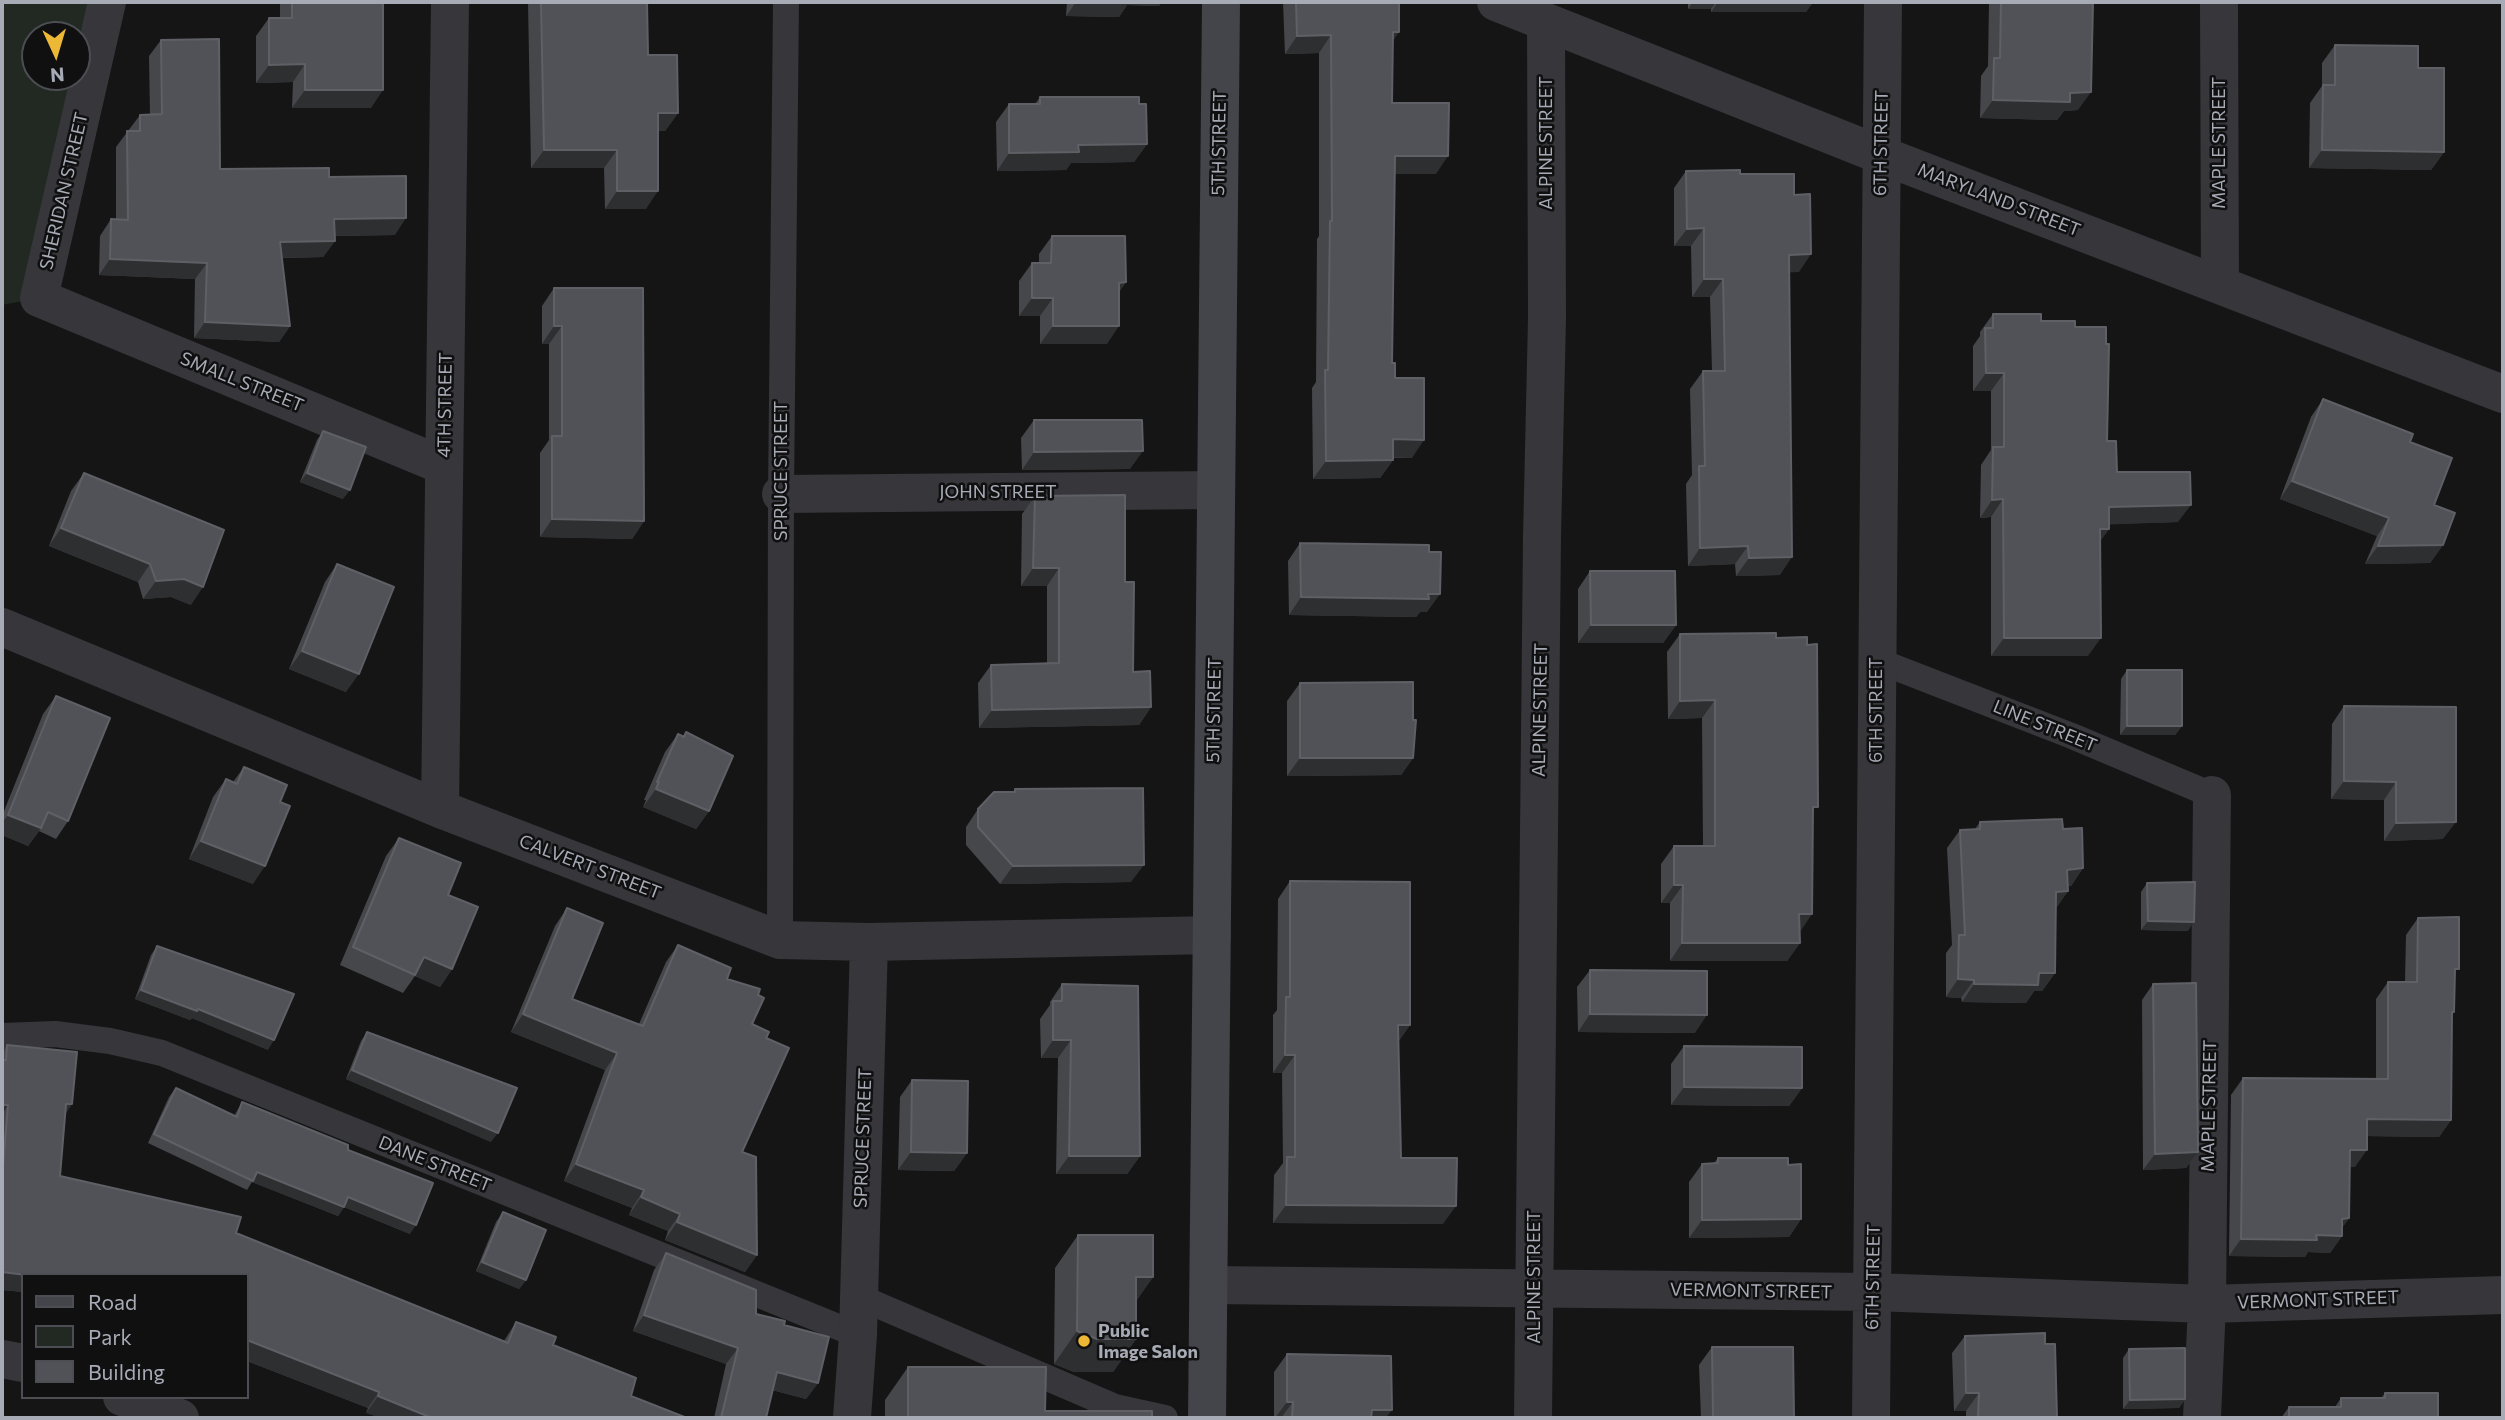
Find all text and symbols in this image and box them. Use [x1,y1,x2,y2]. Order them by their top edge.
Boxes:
north arrow [21,21,91,91]
text: N [49,63,65,87]
street label: ALPINE STREET [1535,76,1557,210]
street label: MAPLE STREET [2208,77,2230,209]
street label: 5TH STREET [1207,90,1231,196]
street label: 6TH STREET [1869,90,1893,196]
street label: SHERIDAN STREET [35,110,93,272]
street label: MARYLAND STREET [1914,159,2084,241]
street label: SMALL STREET [177,347,307,417]
street label: 4TH STREET [433,352,457,458]
street label: SPRUCE STREET [770,401,792,541]
street label: JOHN STREET [939,481,1057,503]
street label: ALPINE STREET [1528,643,1552,777]
street label: 5TH STREET [1202,657,1226,763]
street label: 6TH STREET [1865,657,1887,763]
street label: LINE STREET [1990,695,2100,757]
street label: CALVERT STREET [516,830,664,904]
street label: MAPLE STREET [2197,1040,2221,1172]
street label: SPRUCE STREET [850,1068,876,1208]
street label: DANE STREET [375,1132,495,1196]
street label: ALPINE STREET [1523,1210,1545,1344]
street label: 6TH STREET [1861,1224,1885,1330]
legend [21,1273,248,1399]
street label: VERMONT STREET [1670,1279,1832,1303]
street label: VERMONT STREET [2237,1286,2399,1314]
text: Road [88,1289,137,1314]
place label: Public Image Salon [1098,1320,1198,1362]
text: Park [88,1324,132,1349]
marker: Public Image Salon [1076,1333,1092,1349]
text: Building [88,1359,165,1384]

